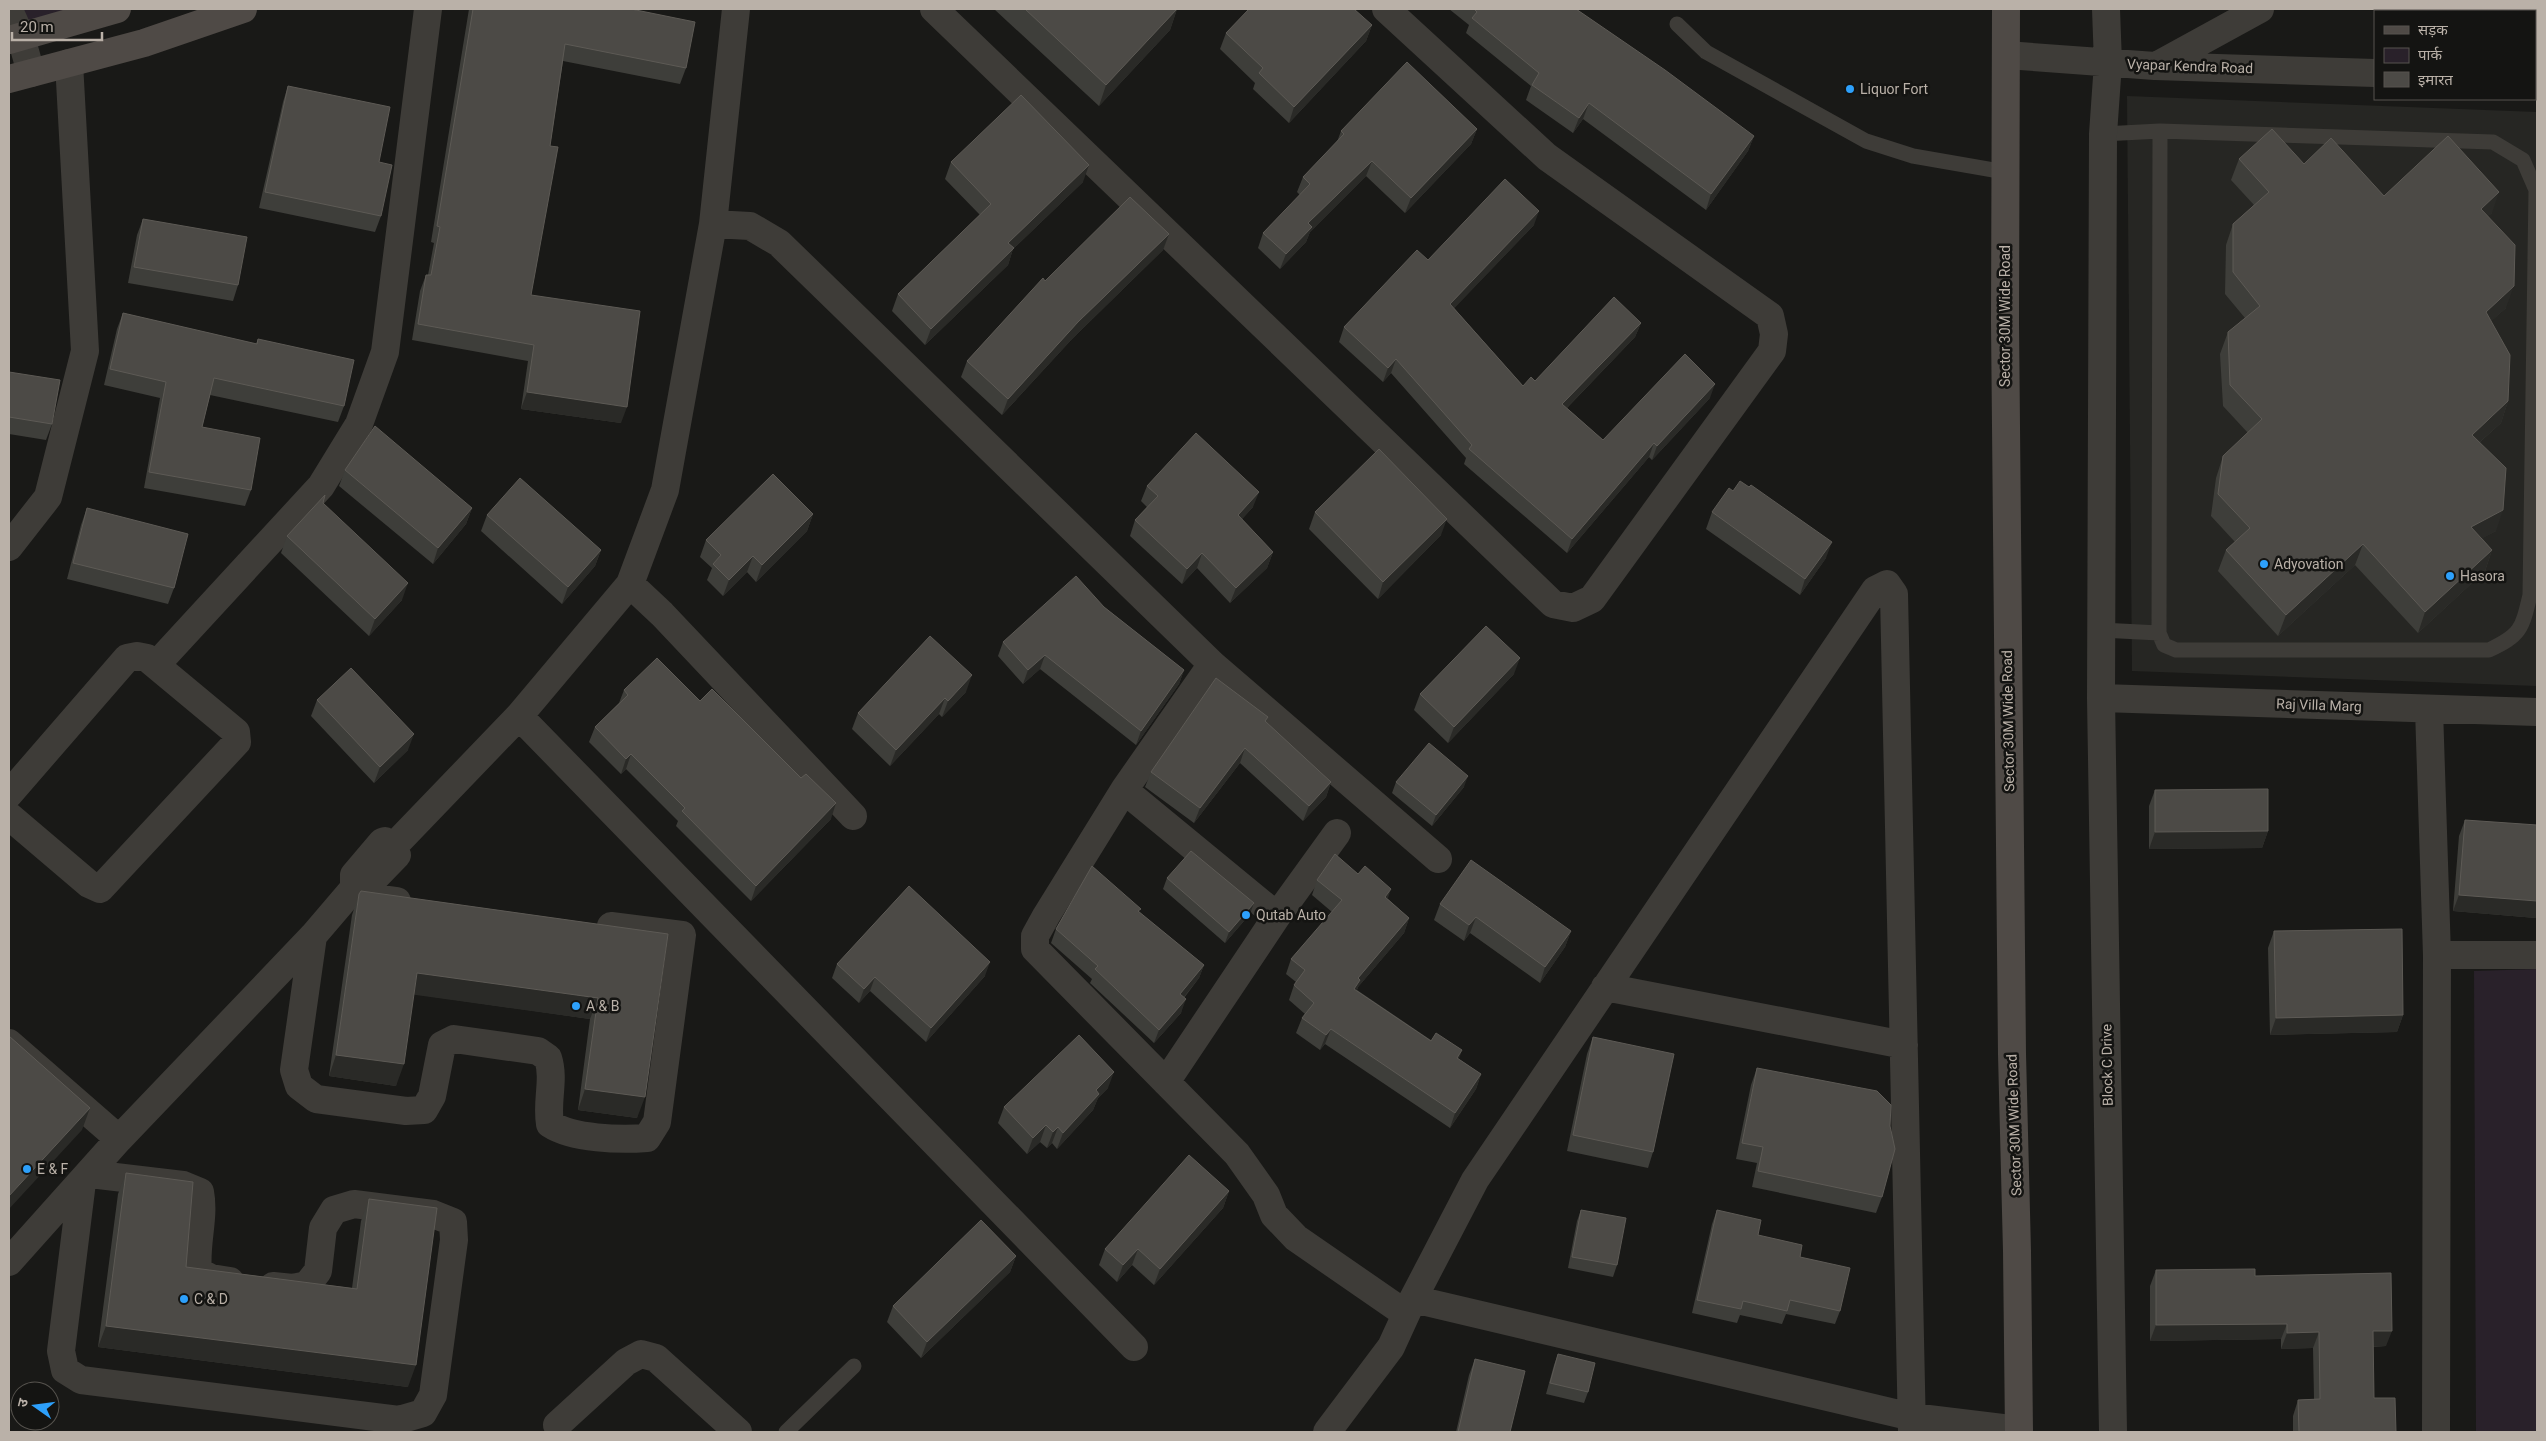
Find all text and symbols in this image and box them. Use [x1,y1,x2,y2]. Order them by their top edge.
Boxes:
scale bar [12,10,102,42]
legend [2374,10,2536,100]
text: 20 m [20,18,54,36]
text: सड़क [2418,21,2448,39]
text: पार्क [2418,46,2442,64]
street label: Vyapar Kendra Road [2127,56,2253,76]
text: इमारत [2418,71,2453,89]
place label: Liquor Fort [1860,81,1928,97]
marker: Liquor Fort [1844,83,1856,95]
street label: Sector 30M Wide Road [1997,245,2013,387]
place label: Adyovation [2274,556,2343,572]
marker: Adyovation [2258,558,2270,570]
place label: Hasora [2460,568,2505,584]
marker: Hasora [2444,570,2456,582]
street label: Sector 30M Wide Road [1999,650,2017,792]
street label: Raj Villa Marg [2276,696,2362,714]
place label: Qutab Auto [1256,907,1326,923]
marker: Qutab Auto [1240,909,1252,921]
place label: A & B [586,998,620,1014]
marker: A & B [570,1000,582,1012]
street label: Block C Drive [2098,1024,2116,1106]
street label: Sector 30M Wide Road [2004,1054,2024,1196]
place label: E & F [37,1161,69,1177]
marker: E & F [21,1163,33,1175]
place label: C & D [194,1291,228,1307]
marker: C & D [178,1293,190,1305]
north arrow [10,1381,60,1431]
text: उ [14,1396,31,1409]

